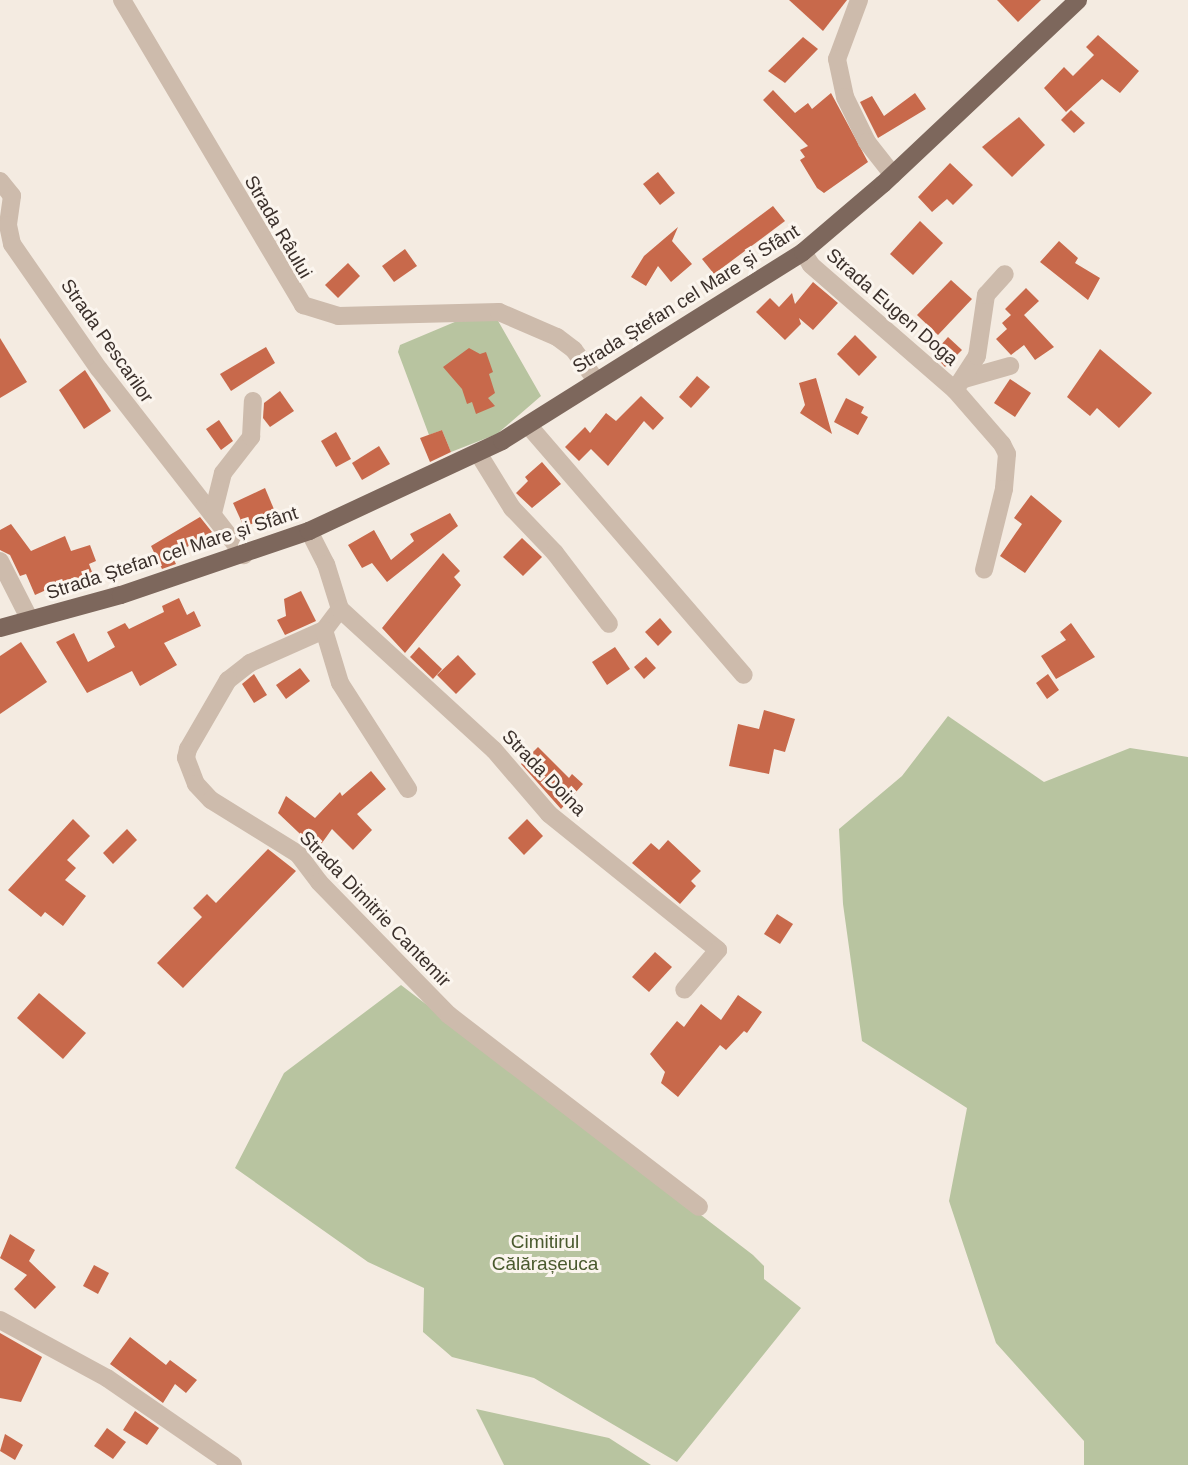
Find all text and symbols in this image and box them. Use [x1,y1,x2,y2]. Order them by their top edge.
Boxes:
street label: Strada Râului [239,171,317,283]
street label: Strada Ștefan cel Mare și Sfânt [568,220,804,378]
street label: Strada Eugen Doga [822,244,962,370]
street label: Strada Pescarilor [56,275,158,407]
street label: Strada Ștefan cel Mare și Sfânt [43,502,301,604]
street label: Strada Doina [497,725,591,821]
street label: Strada Dimitrie Cantemir [295,826,455,992]
park label: Cimitirul Călărașeuca [492,1231,598,1275]

